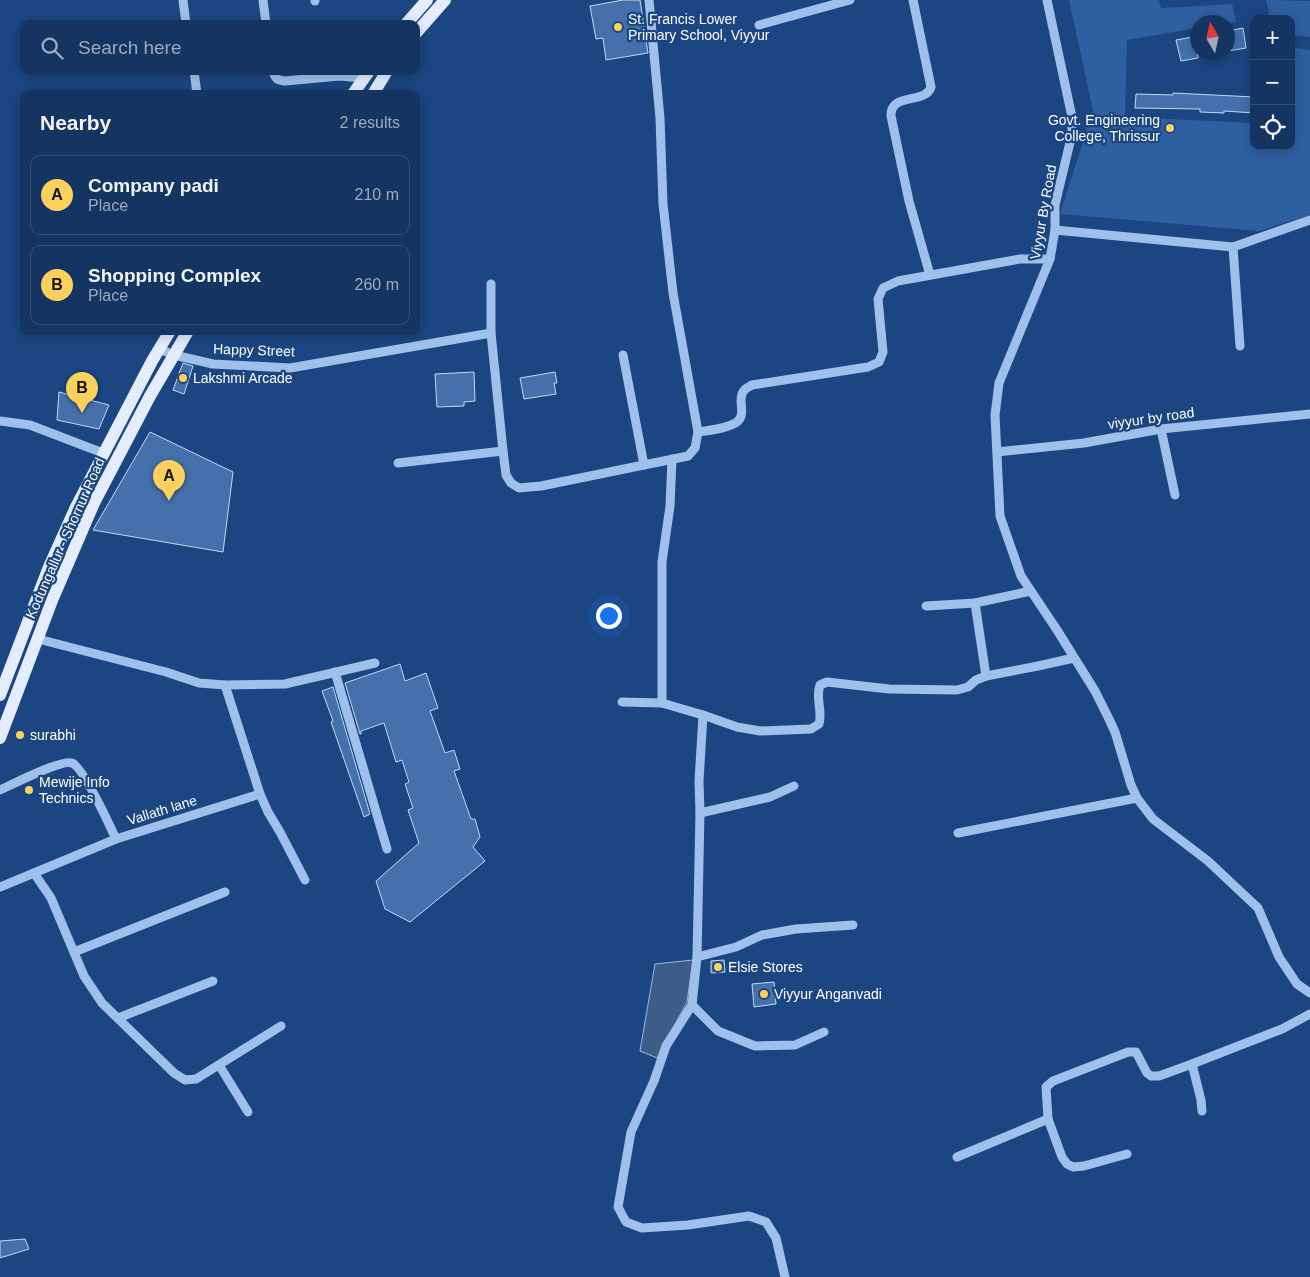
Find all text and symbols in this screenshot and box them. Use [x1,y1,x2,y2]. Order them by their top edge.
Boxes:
place label: St. Francis Lower Primary School, Viyyur [628,11,770,43]
north arrow [1190,15,1235,60]
map controls [1250,15,1295,150]
button: + [1250,15,1295,60]
search box [20,20,420,75]
marker: St. Francis Lower Primary School, Viyyur [612,21,624,33]
icon: search [38,34,66,62]
text: Search here [78,37,182,58]
button: − [1250,60,1295,105]
button: locate [1250,105,1295,150]
text: Nearby [40,111,111,134]
place label: Govt. Engineering College, Thrissur [1048,112,1160,144]
text: 2 results [340,114,400,131]
marker: Govt. Engineering College, Thrissur [1164,122,1176,134]
street label: Viyyur By Road [1027,163,1059,261]
text: Company padi [88,175,219,196]
text: A [51,186,63,203]
text: 210 m [355,186,399,203]
text: Place [88,197,128,214]
text: Shopping Complex [88,265,261,286]
text: B [51,276,63,293]
text: 260 m [355,276,399,293]
text: Place [88,287,128,304]
street label: Happy Street [213,341,295,359]
place label: Lakshmi Arcade [193,370,293,386]
pin: B [66,372,98,413]
marker: Lakshmi Arcade [177,372,189,384]
street label: viyyur by road [1107,404,1195,432]
street label: Kodungallur - Shornur Road [22,455,108,621]
pin: A [153,460,185,501]
your location [596,603,622,629]
place label: surabhi [30,727,76,743]
marker: surabhi [14,729,26,741]
place label: Mewije Info Technics [39,774,110,806]
marker: Mewije Info Technics [23,784,35,796]
street label: Vallath lane [125,792,199,828]
place label: Elsie Stores [728,959,803,975]
marker: Elsie Stores [712,961,724,973]
place label: Viyyur Anganvadi [774,986,882,1002]
marker: Viyyur Anganvadi [758,988,770,1000]

